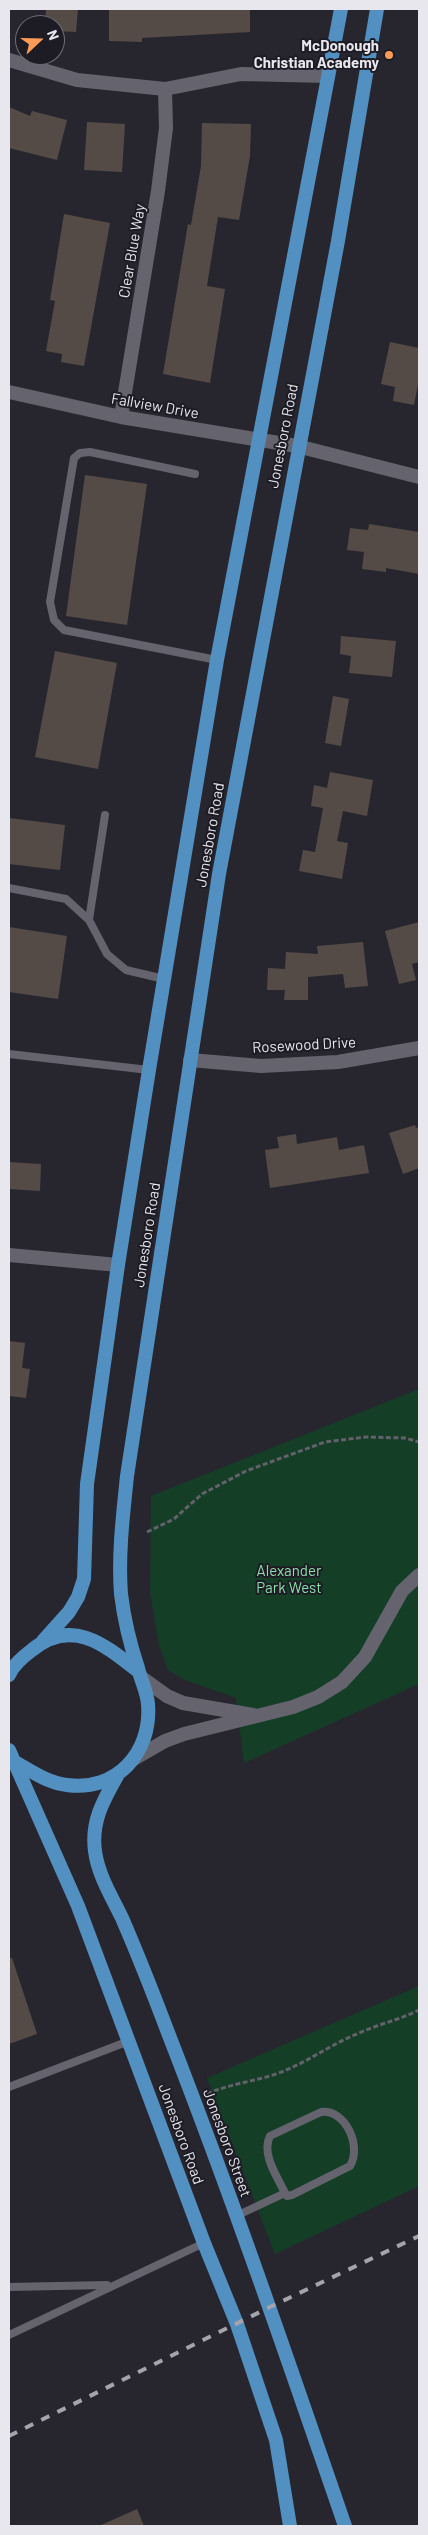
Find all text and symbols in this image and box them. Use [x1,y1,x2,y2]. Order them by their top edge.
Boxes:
north arrow [15,15,65,65]
text: N [44,27,63,42]
place label: McDonough Christian Academy [254,37,379,72]
marker: McDonough Christian Academy [383,49,395,61]
street label: Clear Blue Way [115,202,149,300]
street label: Jonesboro Road [264,382,302,490]
street label: Fallview Drive [110,389,200,423]
street label: Jonesboro Road [192,781,228,889]
street label: Rosewood Drive [252,1033,356,1057]
street label: Jonesboro Road [130,1181,164,1289]
park label: Alexander Park West [256,1562,322,1597]
street label: Jonesboro Road [154,2081,208,2187]
street label: Jonesboro Street [199,2087,255,2199]

